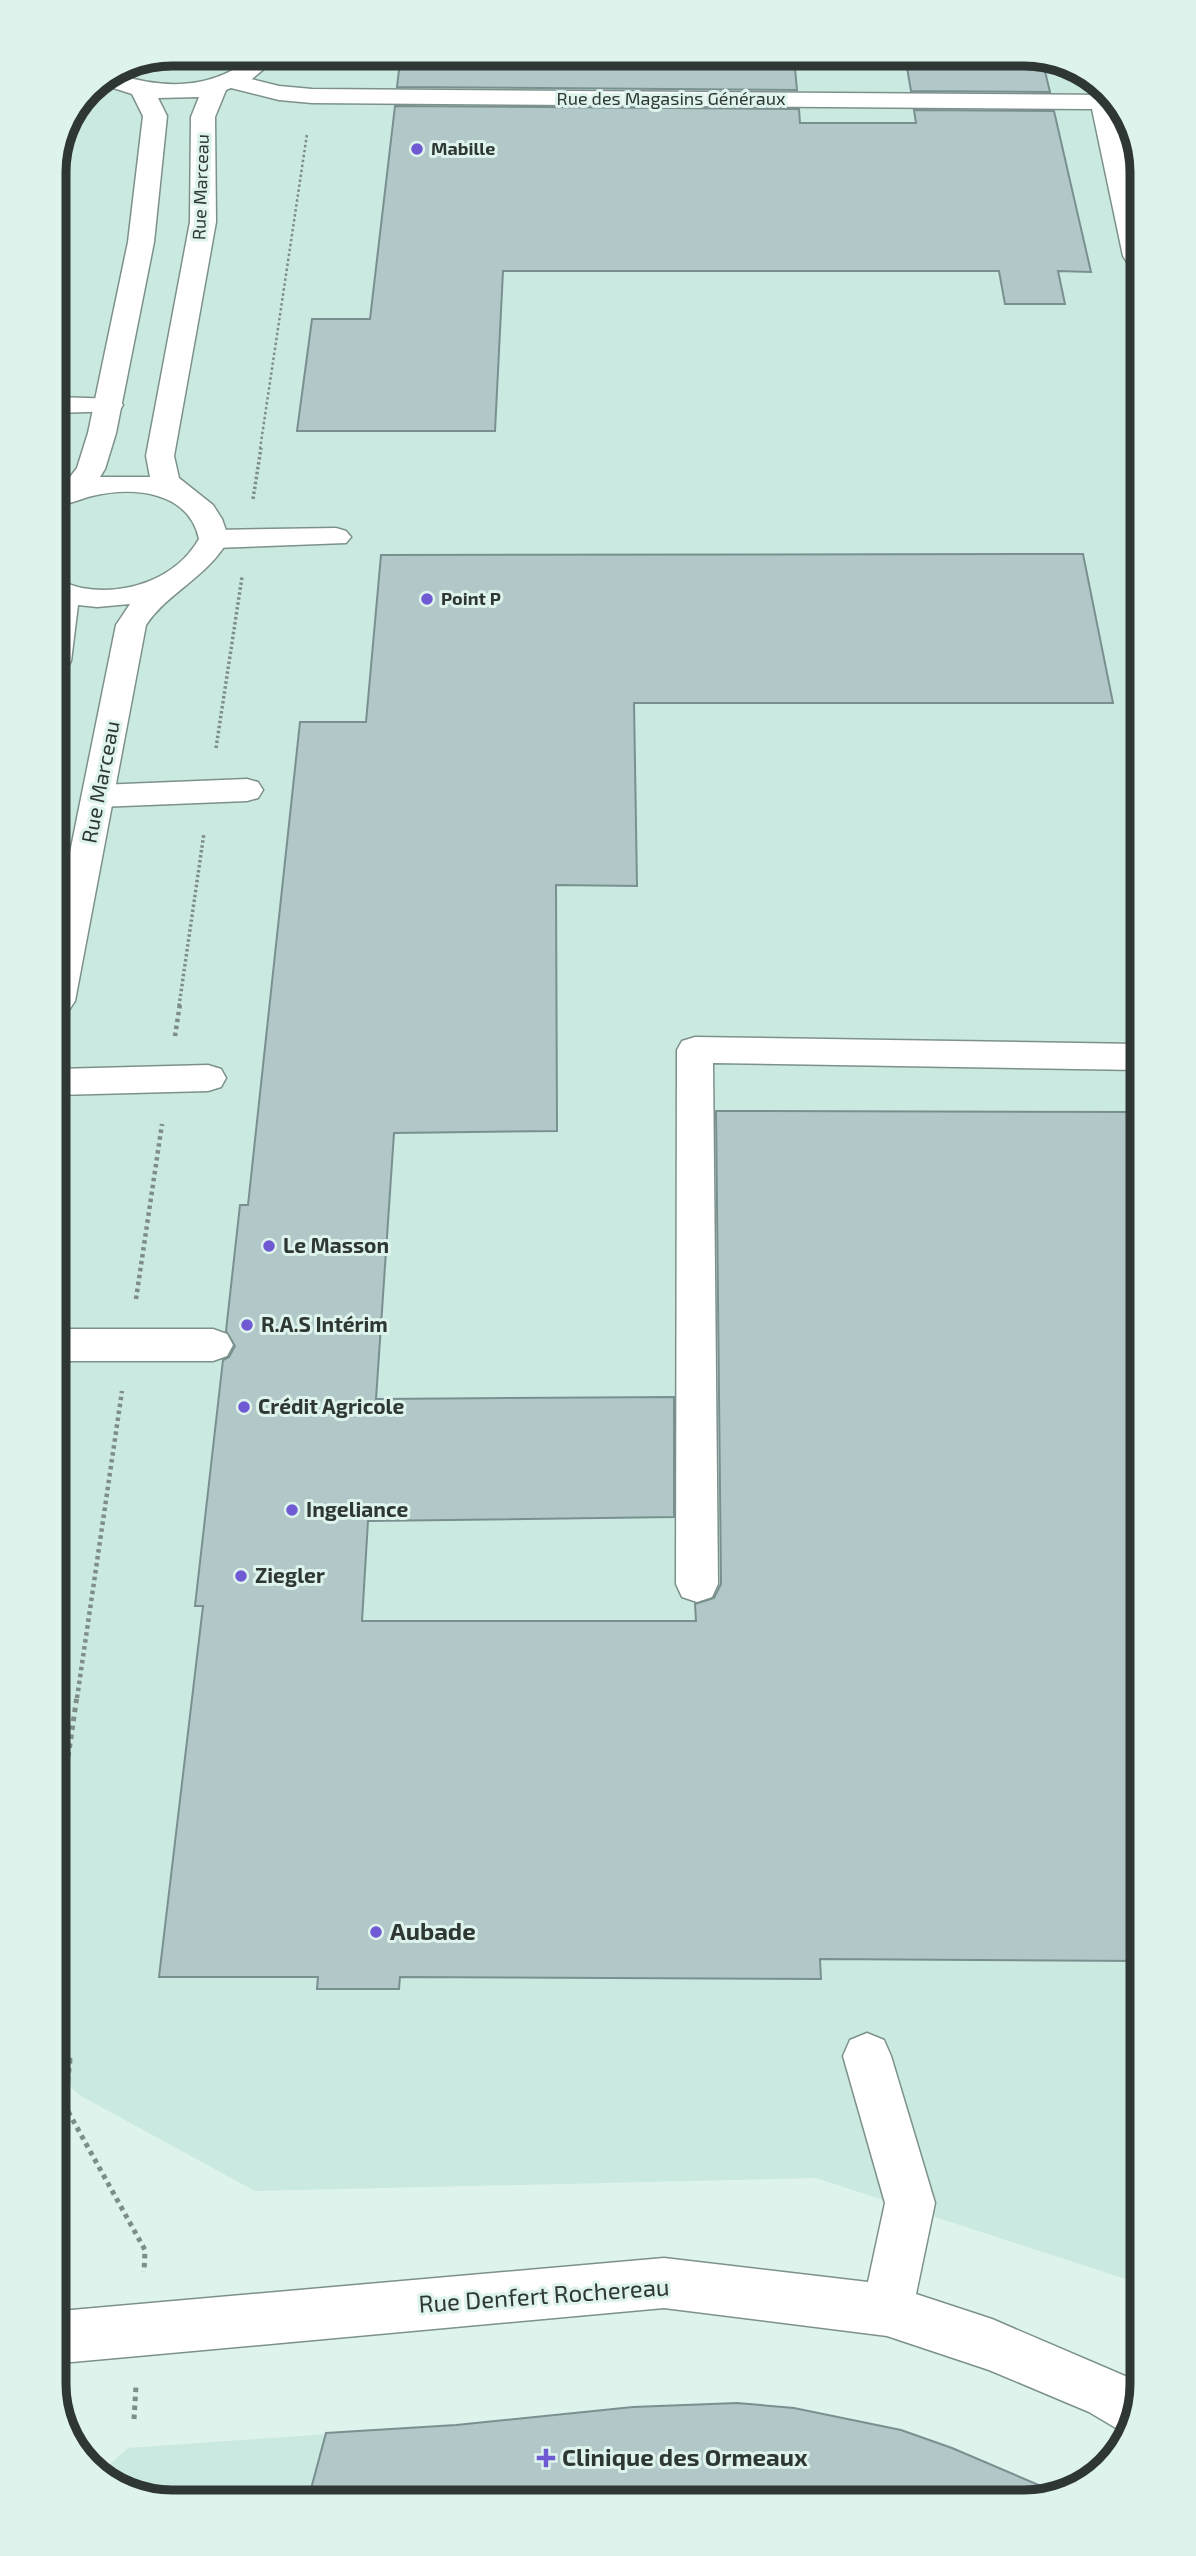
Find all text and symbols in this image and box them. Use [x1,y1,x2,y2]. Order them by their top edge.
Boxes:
street label: Rue des Magasins Généraux [557,87,786,109]
street label: Rue Marceau [187,134,213,240]
place label: Mabille [431,137,495,159]
marker: Mabille [409,141,425,157]
place label: Point P [441,587,501,609]
marker: Point P [419,591,435,607]
street label: Rue Marceau [75,719,124,845]
place label: Le Masson [283,1232,389,1257]
marker: Le Masson [261,1238,277,1254]
place label: R.A.S Intérim [261,1311,388,1336]
marker: R.A.S Intérim [239,1317,255,1333]
place label: Crédit Agricole [258,1393,404,1418]
marker: Crédit Agricole [236,1399,252,1415]
place label: Ingeliance [306,1496,409,1521]
marker: Ingeliance [284,1502,300,1518]
place label: Ziegler [255,1562,325,1587]
marker: Ziegler [233,1568,249,1584]
place label: Aubade [390,1916,476,1945]
marker: Aubade [368,1924,384,1940]
street label: Rue Denfert Rochereau [417,2271,670,2318]
place label: Clinique des Ormeaux [562,2442,808,2471]
marker: Clinique des Ormeaux [536,2448,556,2468]

